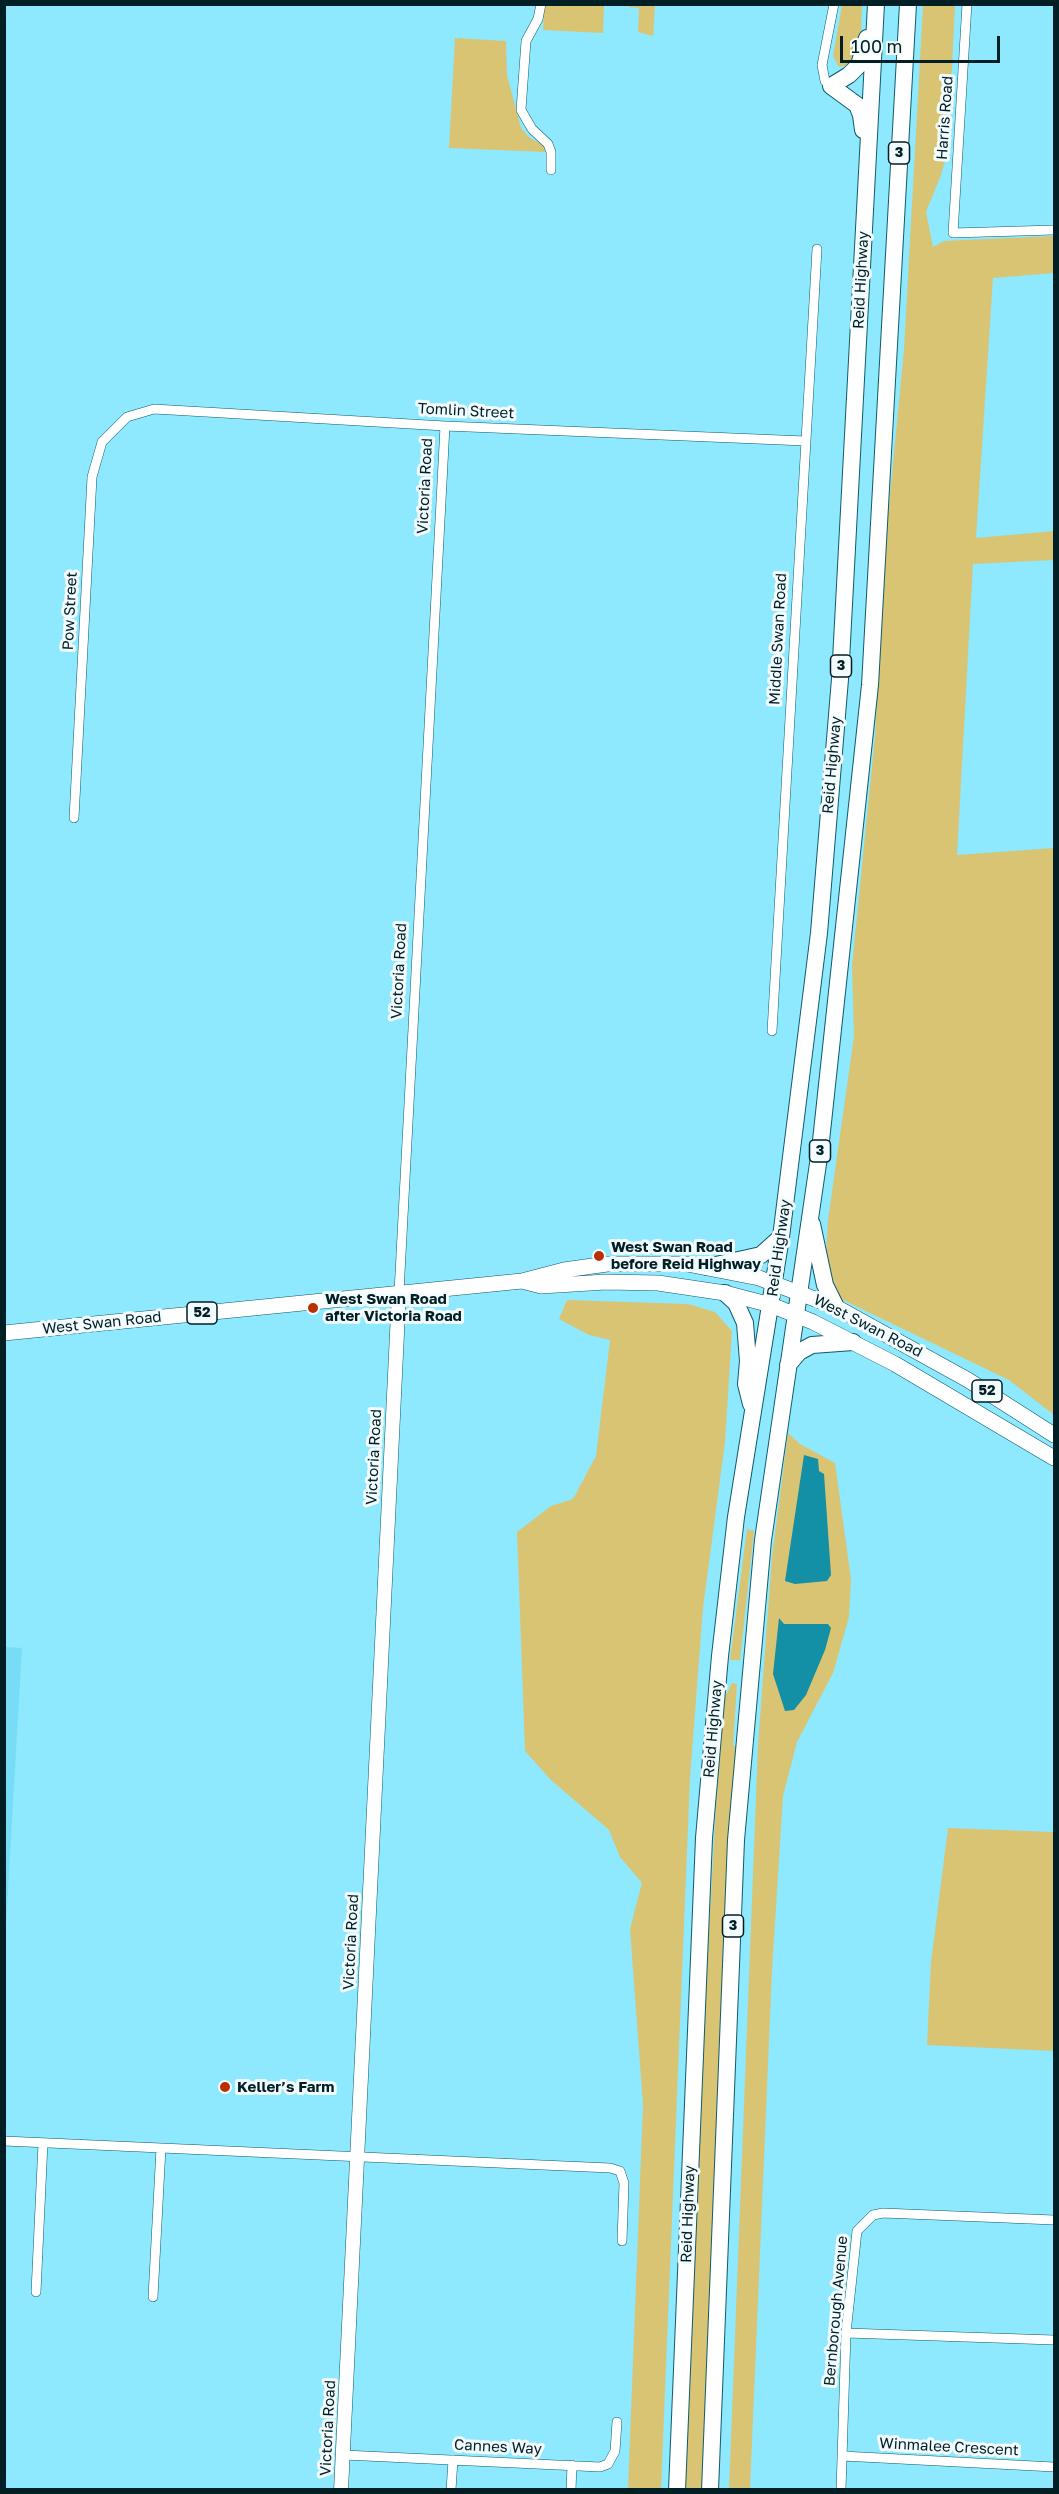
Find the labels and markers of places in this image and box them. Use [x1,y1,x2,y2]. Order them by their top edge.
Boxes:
place label: West Swan Road before Reid Highway [611,1238,761,1273]
marker: West Swan Road before Reid Highway [592,1249,606,1263]
place label: West Swan Road after Victoria Road [325,1290,462,1325]
marker: West Swan Road after Victoria Road [306,1301,320,1315]
place label: Keller’s Farm [237,2078,334,2096]
marker: Keller’s Farm [218,2080,232,2094]

